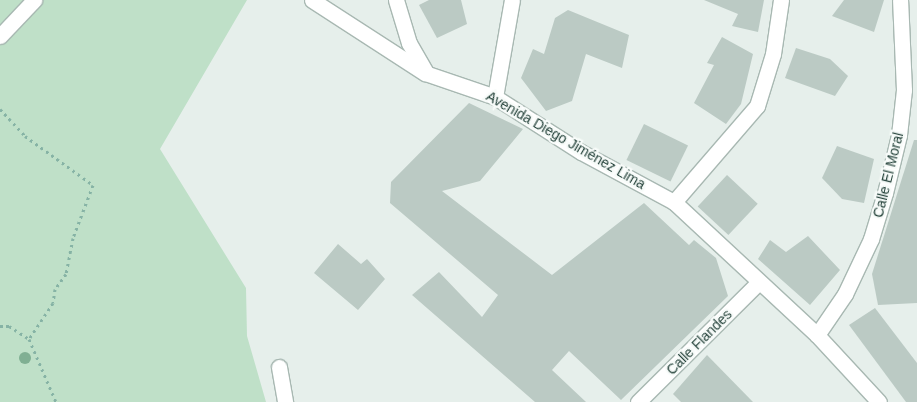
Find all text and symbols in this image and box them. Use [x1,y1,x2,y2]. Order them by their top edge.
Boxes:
street label: Avenida Diego Jiménez Lima [483,87,649,193]
street label: Calle El Moral [869,131,907,219]
street label: Calle Flandes [663,306,735,378]

